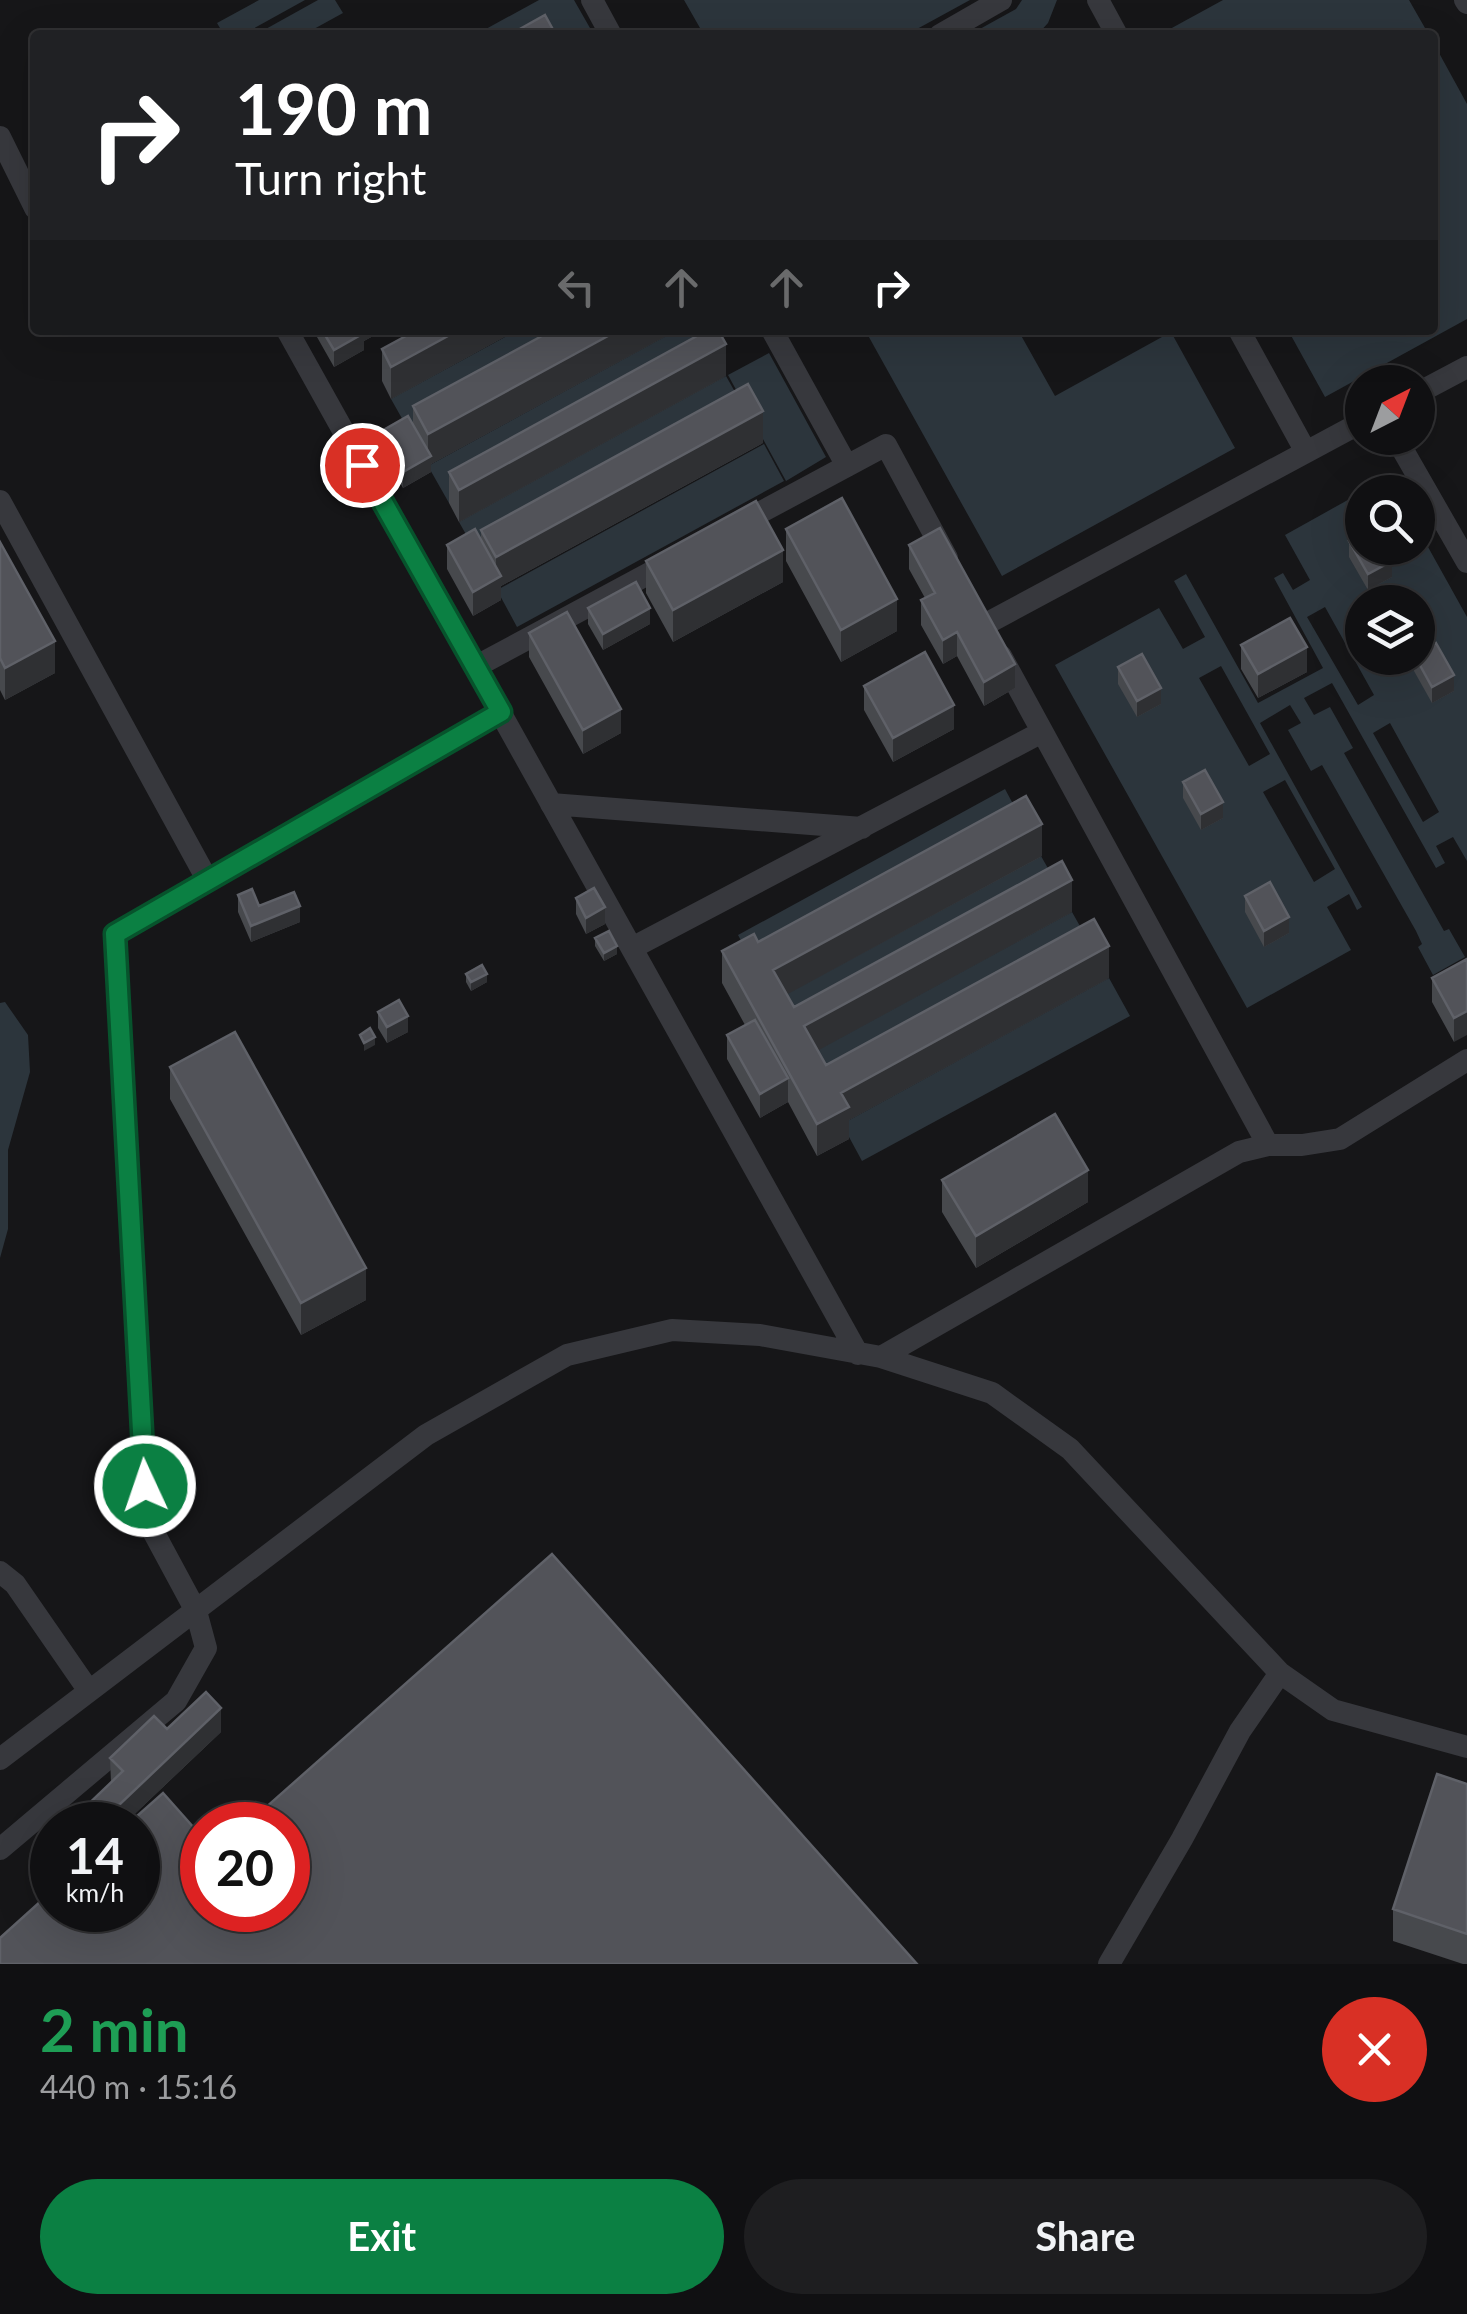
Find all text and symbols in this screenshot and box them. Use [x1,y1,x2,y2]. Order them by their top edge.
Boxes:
text: 190 m [235,66,432,150]
icon: right [70,70,200,200]
text: Turn right [235,151,426,205]
icon: left [549,260,604,315]
icon: ahead [654,260,709,315]
icon: ahead [759,260,814,315]
icon: right [864,260,919,315]
north arrow [1345,365,1435,455]
map controls [1345,365,1435,675]
pin [320,423,405,508]
icon: arrive [335,438,390,493]
button: search [1345,475,1435,565]
button: layers [1345,585,1435,675]
position arrow [93,1434,197,1538]
speed limit sign: 20 [180,1802,310,1932]
text: 14 [66,1825,124,1885]
text: km/h [66,1877,124,1907]
text: 2 min [40,1993,189,2065]
button: close [1322,1997,1427,2102]
text: 440 m · 15:16 [40,2067,237,2106]
button: Exit [40,2179,724,2294]
button: Share [744,2179,1427,2294]

